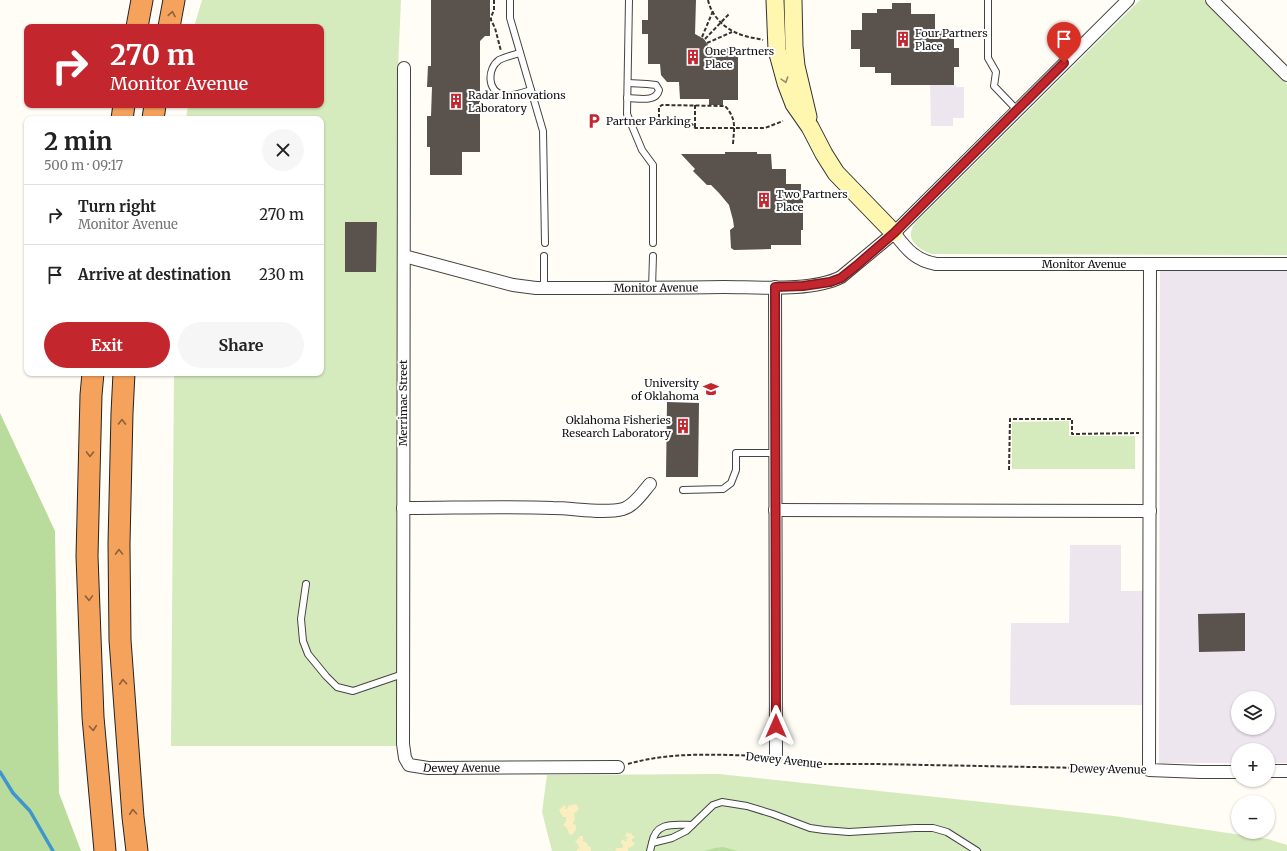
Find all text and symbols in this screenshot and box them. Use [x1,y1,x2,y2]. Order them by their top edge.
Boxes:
one-way arrow [167,10,175,17]
pin [1047,22,1081,63]
place label: Four Partners Place [915,26,988,53]
icon: arrive [1053,28,1075,50]
building icon: Four Partners Place [894,30,912,48]
text: 270 m [110,37,195,73]
icon: right [44,40,96,92]
place label: One Partners Place [705,44,774,71]
building icon: One Partners Place [684,48,702,66]
text: Monitor Avenue [110,72,248,95]
one-way arrow [781,76,789,83]
place label: Radar Innovations Laboratory [468,88,566,115]
building icon: Radar Innovations Laboratory [447,92,465,110]
parking icon: Partner Parking [585,112,603,130]
place label: Partner Parking [606,114,691,128]
text: 2 min [44,126,112,157]
button: close [262,129,304,171]
text: 500 m · 09:17 [44,157,123,174]
place label: Two Partners Place [776,187,848,214]
building icon: Two Partners Place [755,191,773,209]
text: Turn right [78,197,156,216]
icon: right [44,204,66,226]
text: 270 m [259,205,304,224]
text: Monitor Avenue [78,216,178,233]
street label: Monitor Avenue [1042,257,1127,271]
icon: arrive [44,264,66,286]
text: Arrive at destination [78,265,231,284]
text: 230 m [259,265,304,284]
street label: Monitor Avenue [614,280,699,295]
button: Exit [44,322,170,368]
button: Share [178,322,304,368]
street label: Merrimac Street [396,359,410,446]
place label: University of Oklahoma [631,376,700,403]
school or university icon: University of Oklahoma [702,380,720,398]
place label: Oklahoma Fisheries Research Laboratory [562,413,672,440]
building icon: Oklahoma Fisheries Research Laboratory [674,417,692,435]
one-way arrow [118,419,126,425]
one-way arrow [86,451,94,457]
one-way arrow [115,549,123,555]
one-way arrow [85,595,93,601]
one-way arrow [119,679,128,685]
map controls [1231,691,1275,839]
button: layers [1231,691,1275,735]
position arrow [755,705,797,747]
one-way arrow [89,725,98,731]
button: + [1231,743,1275,787]
street label: Dewey Avenue [745,749,823,771]
street label: Dewey Avenue [422,760,500,775]
street label: Dewey Avenue [1069,761,1147,777]
button: − [1231,795,1275,839]
one-way arrow [128,809,137,815]

